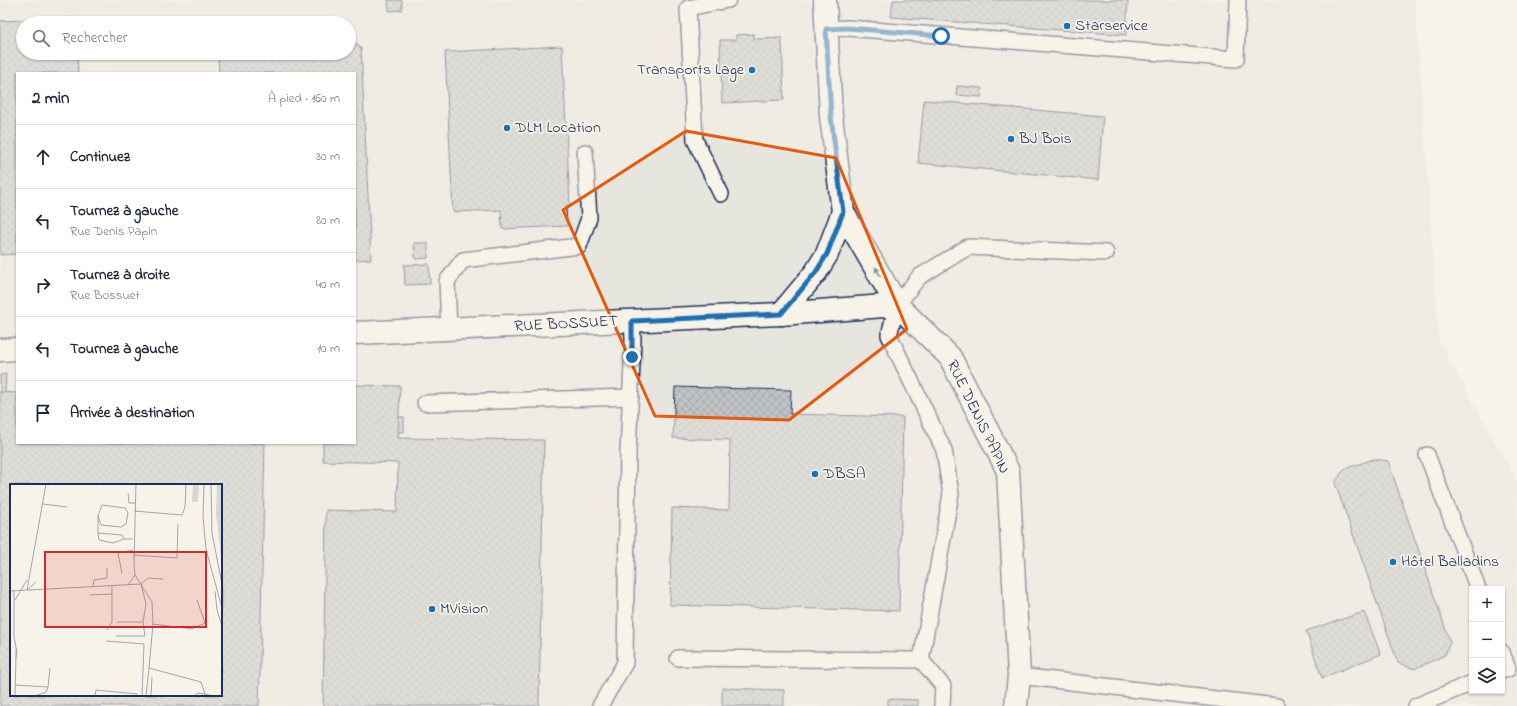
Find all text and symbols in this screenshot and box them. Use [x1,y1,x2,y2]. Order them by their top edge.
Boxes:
place label: Starservice [1075,14,1149,38]
search box [16,16,356,60]
marker: Starservice [1062,21,1072,31]
icon: search [30,27,52,49]
text: Rechercher [62,27,127,49]
route start [932,27,950,45]
place label: Transports Lage [637,58,745,82]
marker: Transports Lage [747,65,757,75]
text: 2 min [32,86,69,111]
text: À pied · 160 m [268,89,340,108]
place label: DLM Location [514,116,601,140]
marker: DLM Location [502,123,512,133]
place label: BJ Bois [1018,127,1072,151]
marker: BJ Bois [1006,134,1016,144]
icon: ahead [32,146,54,168]
text: Continuez [70,146,130,168]
text: 30 m [316,147,340,166]
text: Tournez à gauche [70,200,178,222]
icon: left [32,210,54,232]
text: 80 m [316,211,340,230]
text: Rue Denis Papin [70,222,157,241]
text: Tournez à droite [70,264,170,286]
one-way arrow [874,266,881,278]
icon: right [32,274,54,296]
text: 40 m [316,275,340,294]
text: Rue Bossuet [70,286,140,305]
street label: RUE BOSSUET [514,309,618,339]
icon: left [32,338,54,360]
text: Tournez à gauche [70,338,178,360]
text: 10 m [317,339,340,358]
route end [623,348,641,366]
street label: RUE DENIS PAPIN [940,356,1016,478]
icon: arrive [32,402,54,424]
text: Arrivée à destination [70,402,195,424]
place label: DBSA [822,462,866,486]
marker: DBSA [810,469,820,479]
inset map [10,484,222,696]
place label: Hôtel Balladins [1401,550,1499,574]
marker: Hôtel Balladins [1388,557,1398,567]
map controls [1469,586,1505,694]
button: + [1469,586,1505,622]
place label: MVision [440,597,488,621]
marker: MVision [427,604,437,614]
button: − [1469,622,1505,658]
button: layers [1469,658,1505,694]

